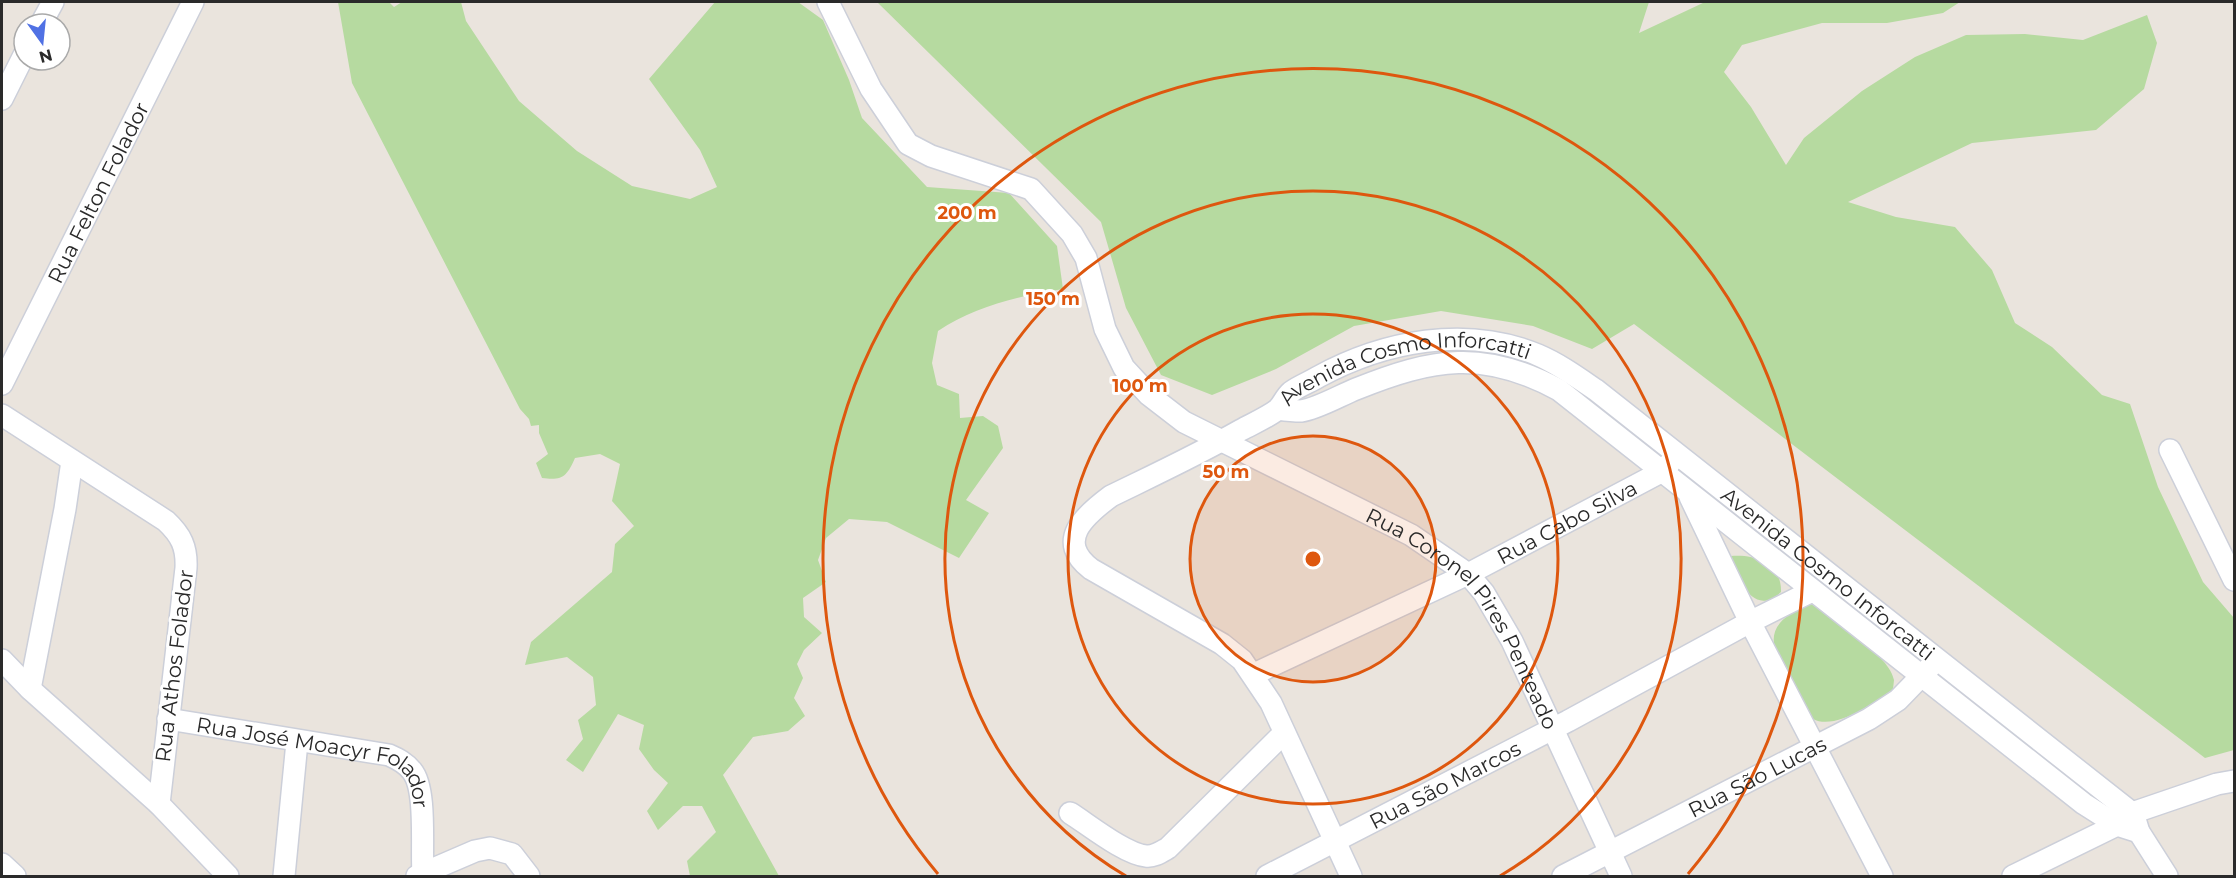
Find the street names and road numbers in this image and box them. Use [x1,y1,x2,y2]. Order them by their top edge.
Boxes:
street label: Rua Felton Folador [42,98,153,287]
street label: Avenida Cosmo Inforcatti [1273,327,1535,410]
street label: Rua Cabo Silva [1493,475,1641,569]
street label: Avenida Cosmo Inforcatti [1717,482,1940,665]
street label: Rua Coronel Pires Penteado [1362,502,1564,733]
street label: Rua Athos Folador [150,568,198,764]
street label: Rua José Moacyr Folador [195,711,434,809]
street label: Rua São Lucas [1684,731,1830,822]
street label: Rua São Marcos [1365,735,1525,834]

